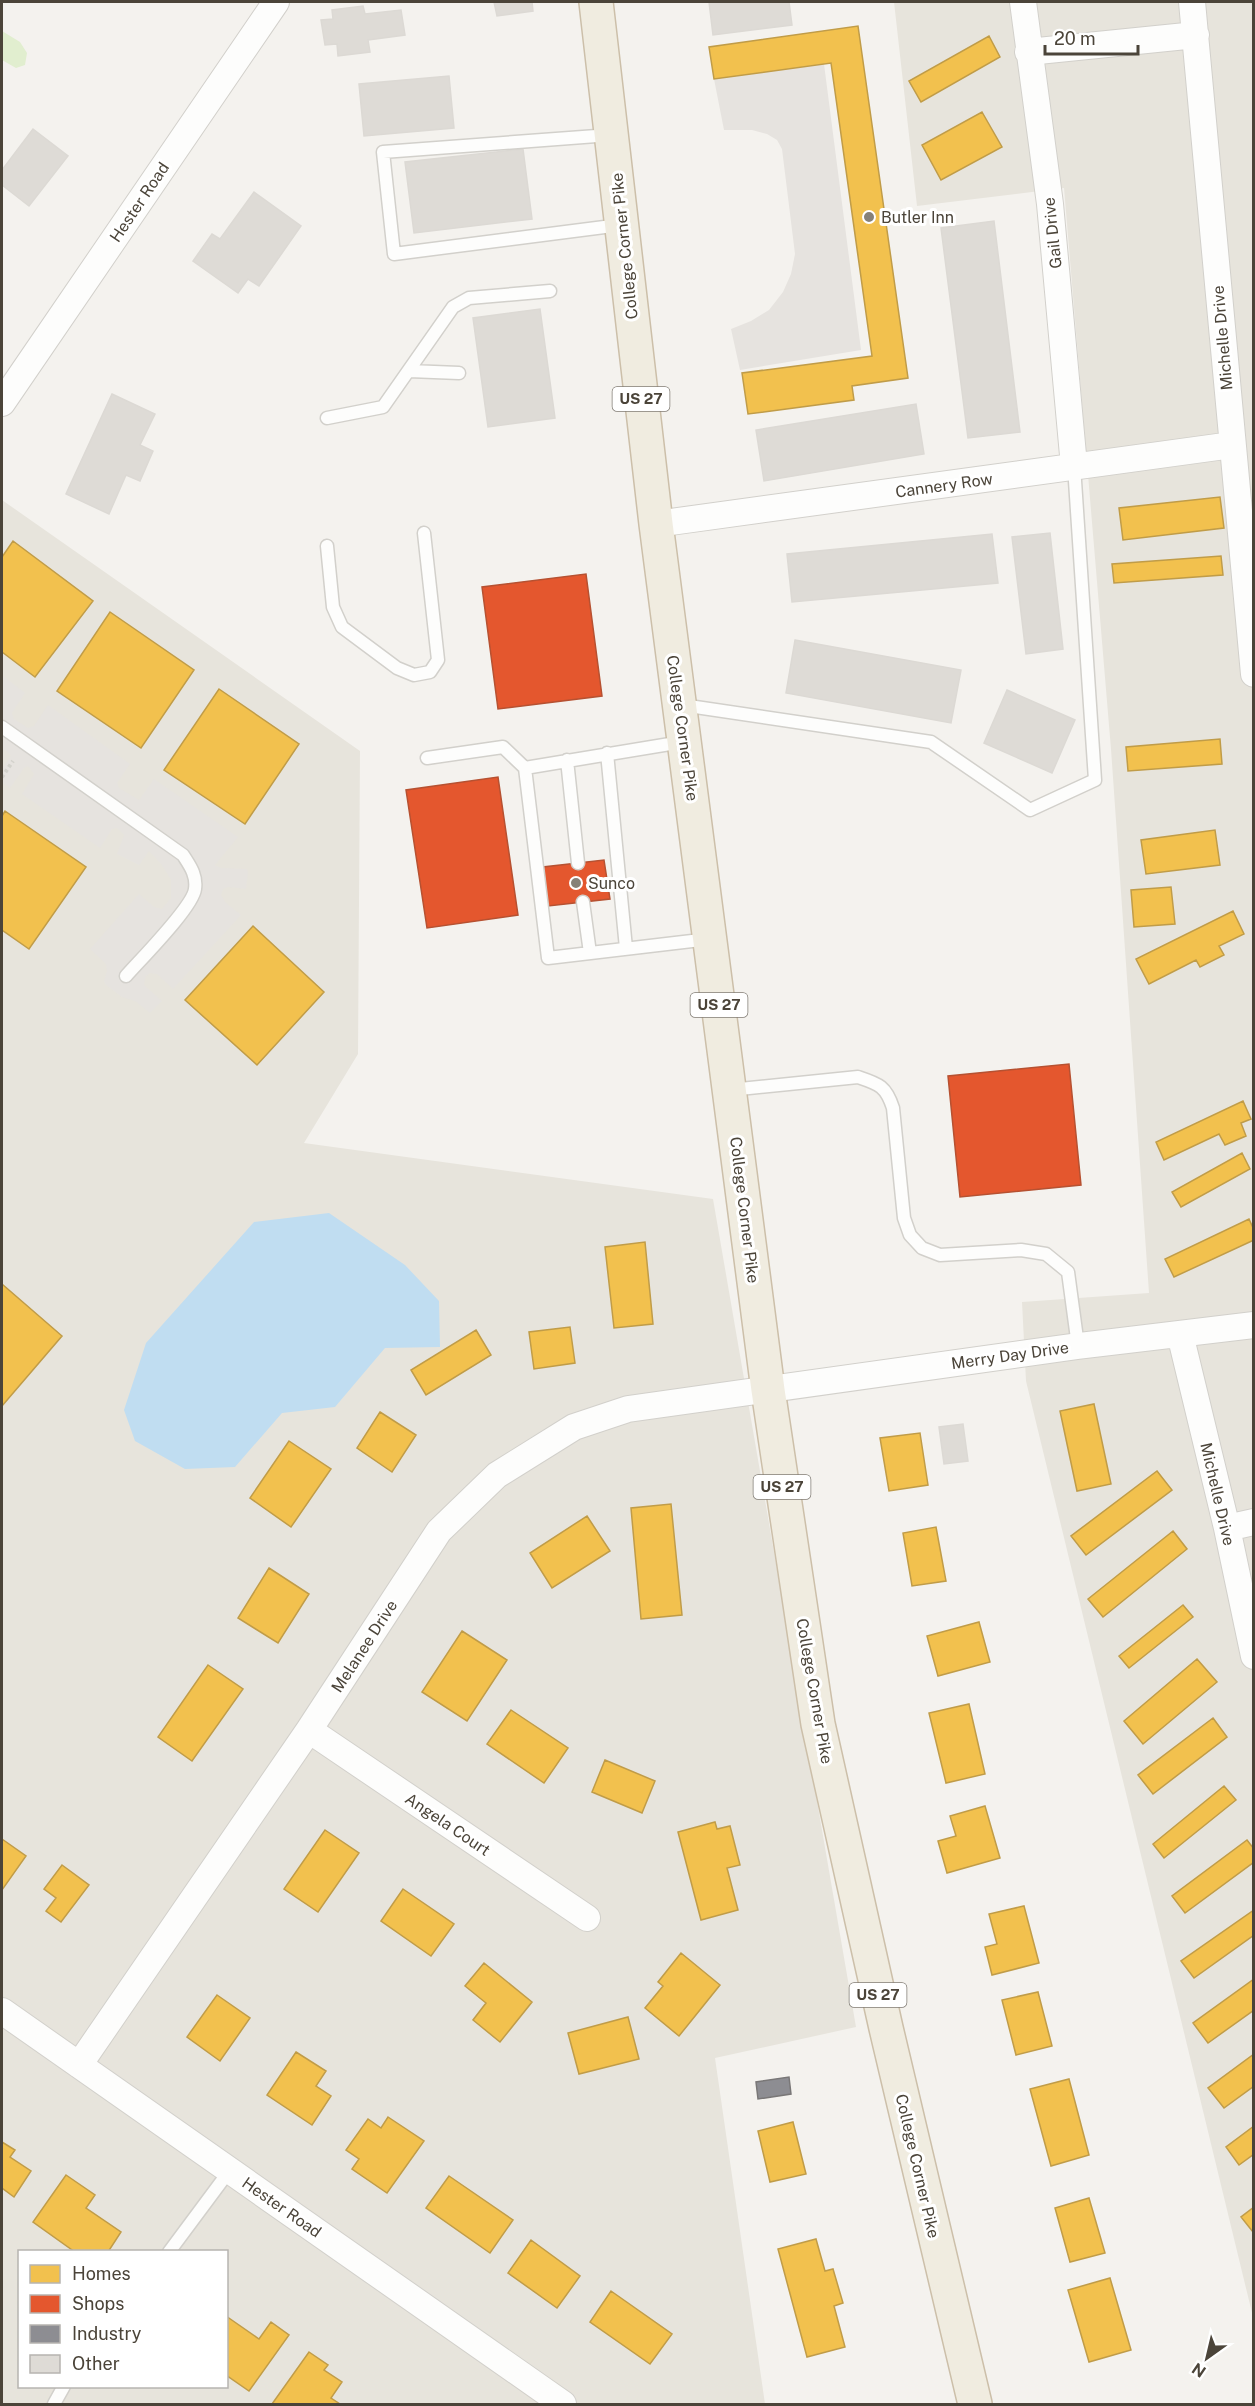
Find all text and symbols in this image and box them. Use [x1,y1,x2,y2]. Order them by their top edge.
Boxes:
scale bar [1045,18,1138,56]
text: 20 m [1054,28,1096,49]
street label: Hester Road [106,159,173,246]
street label: College Corner Pike [607,172,642,320]
street label: Gail Drive [1039,196,1066,270]
place label: Butler Inn [881,208,954,227]
marker: Butler Inn [862,210,876,224]
street label: Michelle Drive [1208,285,1237,391]
road number: US 27 [612,387,670,411]
street label: Cannery Row [894,469,994,502]
street label: College Corner Pike [663,654,702,802]
place label: Sunco [588,874,635,893]
marker: Sunco [569,876,583,890]
road number: US 27 [690,993,748,1017]
street label: College Corner Pike [726,1136,763,1284]
street label: Merry Day Drive [950,1338,1070,1373]
street label: Michelle Drive [1196,1441,1239,1548]
road number: US 27 [754,1475,810,1499]
street label: Melanee Drive [328,1597,401,1696]
street label: College Corner Pike [792,1617,837,1765]
street label: Angela Court [402,1789,494,1860]
road number: US 27 [850,1983,906,2007]
street label: College Corner Pike [892,2092,943,2240]
street label: Hester Road [239,2173,325,2242]
legend [18,2250,228,2388]
text: Homes [72,2263,131,2284]
text: Shops [72,2293,124,2314]
text: Industry [72,2323,142,2344]
north arrow [1177,2328,1237,2388]
text: Other [72,2353,120,2374]
text: N [1188,2359,1209,2381]

